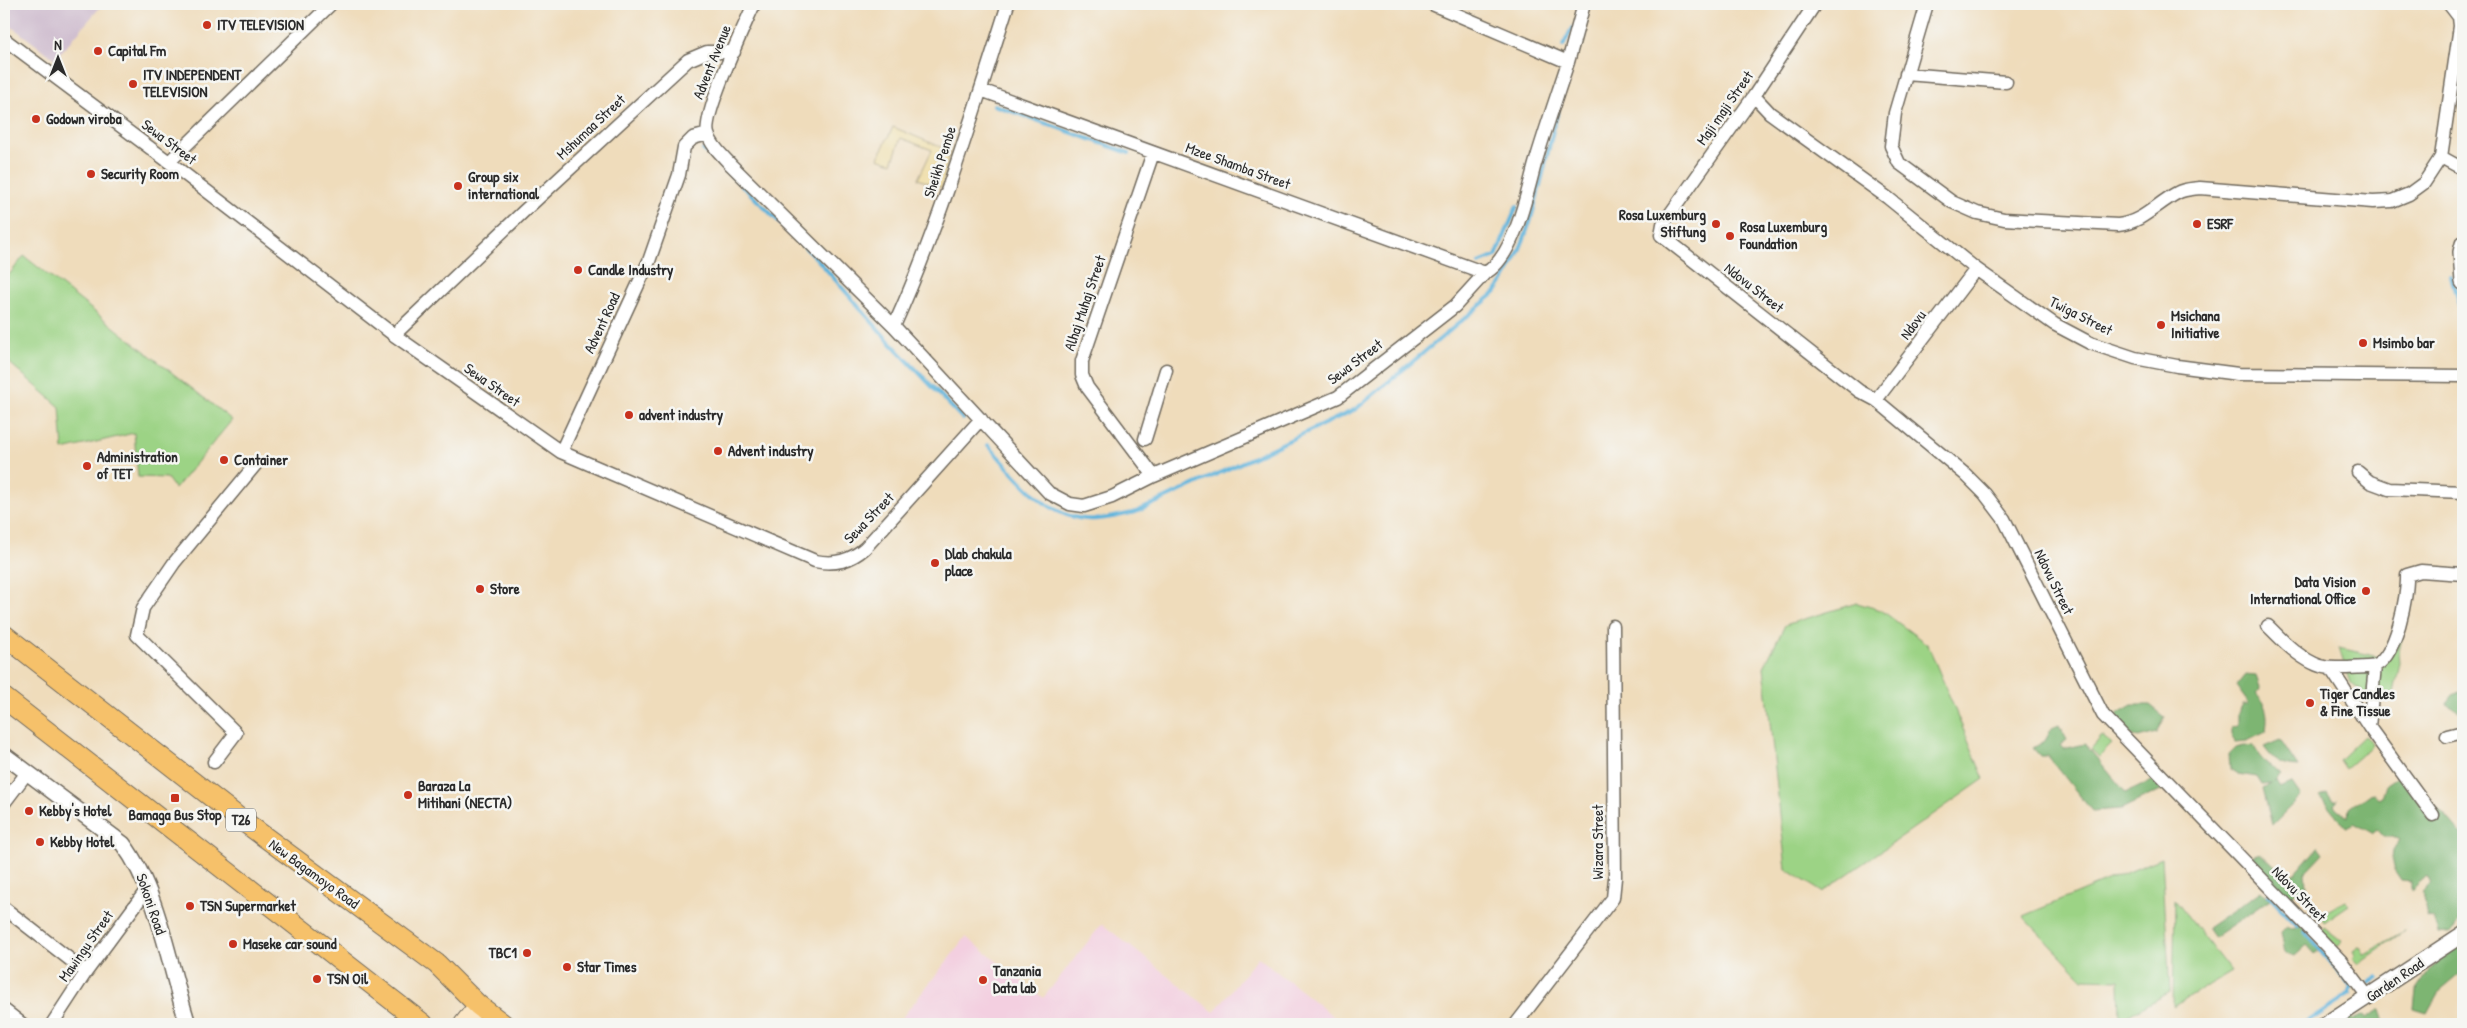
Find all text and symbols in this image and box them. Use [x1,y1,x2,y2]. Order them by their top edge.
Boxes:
place label: ITV TELEVISION [217,14,304,35]
marker: ITV TELEVISION [201,19,213,31]
street label: Advent Avenue [687,21,736,102]
north arrow [32,32,82,82]
text: N [54,35,62,54]
place label: Capital Fm [108,40,166,62]
marker: Capital Fm [92,45,104,57]
place label: ITV INDEPENDENT TELEVISION [142,64,242,102]
street label: Maji maji Street [1691,66,1758,149]
marker: ITV INDEPENDENT TELEVISION [127,78,139,90]
street label: Mshumaa Street [552,89,630,164]
place label: Godown viroba [46,108,122,129]
marker: Godown viroba [30,113,42,125]
street label: Sewa Street [137,114,202,170]
street label: Sheikh Pembe [918,123,961,200]
street label: Mzee Shamba Street [1183,137,1294,195]
place label: Security Room [101,163,179,185]
place label: Group six international [468,166,540,204]
marker: Security Room [85,168,97,180]
marker: Group six international [452,180,464,192]
place label: Rosa Luxemburg Stiftung [1619,204,1706,243]
place label: ESRF [2207,213,2234,234]
place label: Rosa Luxemburg Foundation [1739,216,1827,254]
marker: Rosa Luxemburg Stiftung [1710,218,1722,230]
marker: ESRF [2191,218,2203,230]
marker: Rosa Luxemburg Foundation [1724,230,1736,242]
street label: Alhaj Muhaj Street [1058,252,1111,353]
street label: Ndovu Street [1720,258,1789,318]
place label: Candle Industry [588,259,674,281]
marker: Candle Industry [572,264,584,276]
street label: Advent Road [578,289,625,357]
street label: Twiga Street [2046,291,2117,341]
place label: Msichana Initiative [2171,305,2220,343]
street label: Ndovu [1895,306,1931,344]
marker: Msichana Initiative [2155,319,2167,331]
place label: Msimbo bar [2373,332,2435,353]
street label: Sewa Street [1323,333,1387,389]
marker: Msimbo bar [2357,337,2369,349]
street label: Sewa Street [460,358,525,412]
place label: advent industry [639,404,724,426]
marker: advent industry [623,409,635,421]
place label: Advent industry [728,440,814,462]
marker: Advent industry [712,445,724,457]
place label: Administration of TET [97,446,178,484]
place label: Container [234,449,288,470]
marker: Container [218,454,230,466]
marker: Administration of TET [81,460,93,472]
street label: Sewa Street [839,487,899,548]
place label: Dlab chakula place [945,543,1012,582]
street label: Ndovu Street [2030,546,2080,619]
marker: Dlab chakula place [929,557,941,569]
place label: Data Vision International Office [2250,571,2356,609]
place label: Store [490,578,520,599]
marker: Store [474,583,486,595]
marker: Data Vision International Office [2360,585,2372,597]
place label: Tiger Candles & Fine Tissue [2319,683,2395,721]
marker: Tiger Candles & Fine Tissue [2304,697,2316,709]
place label: Baraza La Mitihani (NECTA) [418,775,512,813]
marker: Baraza La Mitihani (NECTA) [402,789,414,801]
marker: Bamaga Bus Stop [169,792,181,804]
place label: Kebby's Hotel [39,800,112,822]
place label: Bamaga Bus Stop [129,804,222,826]
street label: Wizara Street [1587,804,1608,879]
marker: Kebby's Hotel [23,805,35,817]
road number: T26 [226,808,256,832]
place label: Kebby Hotel [50,831,115,853]
street label: New Bagamoyo Road [265,834,364,914]
marker: Kebby Hotel [34,836,46,848]
street label: Ndovu Street [2267,861,2332,927]
street label: Sokoni Road [131,870,172,937]
place label: TSN Supermarket [199,895,296,917]
marker: TSN Supermarket [184,900,196,912]
street label: Mawingu Street [53,905,118,986]
place label: Maseke car sound [243,933,337,954]
marker: Maseke car sound [227,938,239,950]
place label: TBC1 [488,942,518,963]
marker: TBC1 [521,947,533,959]
street label: Garden Road [2362,952,2428,1007]
place label: Star Times [577,956,637,977]
place label: Tanzania Data lab [992,960,1041,998]
marker: Star Times [561,961,573,973]
place label: TSN Oil [326,968,369,989]
marker: TSN Oil [311,973,323,985]
marker: Tanzania Data lab [977,974,989,986]

